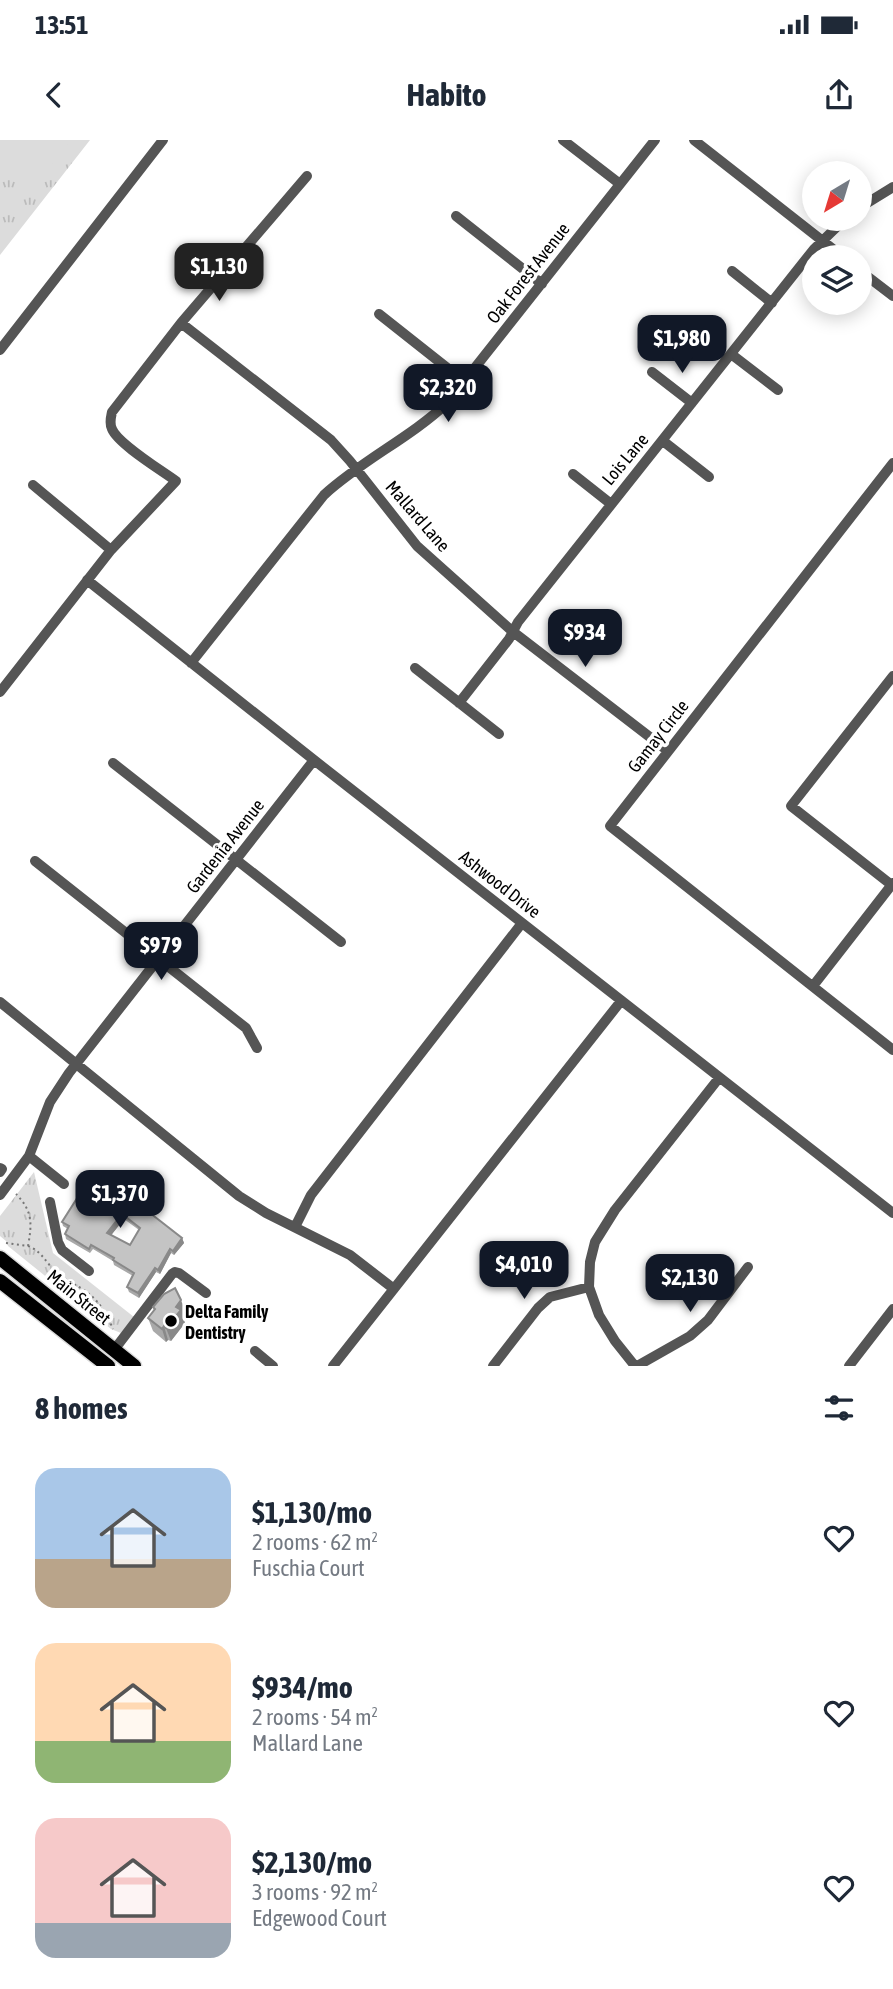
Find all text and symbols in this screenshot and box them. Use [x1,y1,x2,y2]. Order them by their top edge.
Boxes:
text: 13:51 [35,10,89,40]
icon: back [35,76,73,114]
text: Habito [407,76,486,113]
icon: share [820,76,858,114]
north arrow [802,161,872,231]
map controls [802,161,872,315]
street label: Oak Forest Avenue [482,218,574,328]
pin: $1,130 [162,244,276,303]
button: layers [802,245,872,315]
text: $1,130 [191,253,248,279]
pin: $1,980 [625,316,739,375]
text: $1,980 [654,325,711,351]
pin: $2,320 [391,364,505,424]
text: $2,320 [420,374,477,400]
street label: Lois Lane [597,429,653,489]
street label: Mallard Lane [382,476,454,556]
pin: $934 [544,610,626,669]
text: $934 [564,619,606,645]
street label: Gamay Circle [623,696,693,776]
street label: Gardenia Avenue [182,795,268,897]
street label: Ashwood Drive [455,846,545,922]
pin: $979 [120,922,202,982]
text: $979 [140,932,182,958]
pin: $1,370 [63,1170,177,1230]
text: $1,370 [92,1180,149,1206]
pin: $4,010 [467,1242,581,1301]
text: $4,010 [496,1251,553,1277]
pin: $2,130 [633,1254,747,1314]
text: $2,130 [662,1264,719,1290]
street label: Main Street [43,1265,115,1329]
place label: Delta Family Dentistry [185,1301,269,1343]
marker: Delta Family Dentistry [163,1313,179,1329]
icon: filters [820,1389,858,1427]
text: 8 homes [35,1391,128,1425]
text: $1,130/mo [252,1495,372,1529]
icon: home [91,1496,175,1580]
icon: heart [820,1519,858,1557]
text: 2 rooms · 62 m² [252,1529,378,1555]
text: Fuschia Court [252,1555,365,1581]
text: $934/mo [252,1670,353,1704]
icon: home [91,1671,175,1755]
icon: heart [820,1694,858,1732]
text: 2 rooms · 54 m² [252,1704,378,1730]
text: Mallard Lane [252,1730,363,1756]
text: $2,130/mo [252,1845,372,1879]
icon: home [91,1846,175,1930]
icon: heart [820,1869,858,1907]
text: 3 rooms · 92 m² [252,1879,378,1905]
text: Edgewood Court [252,1905,387,1931]

